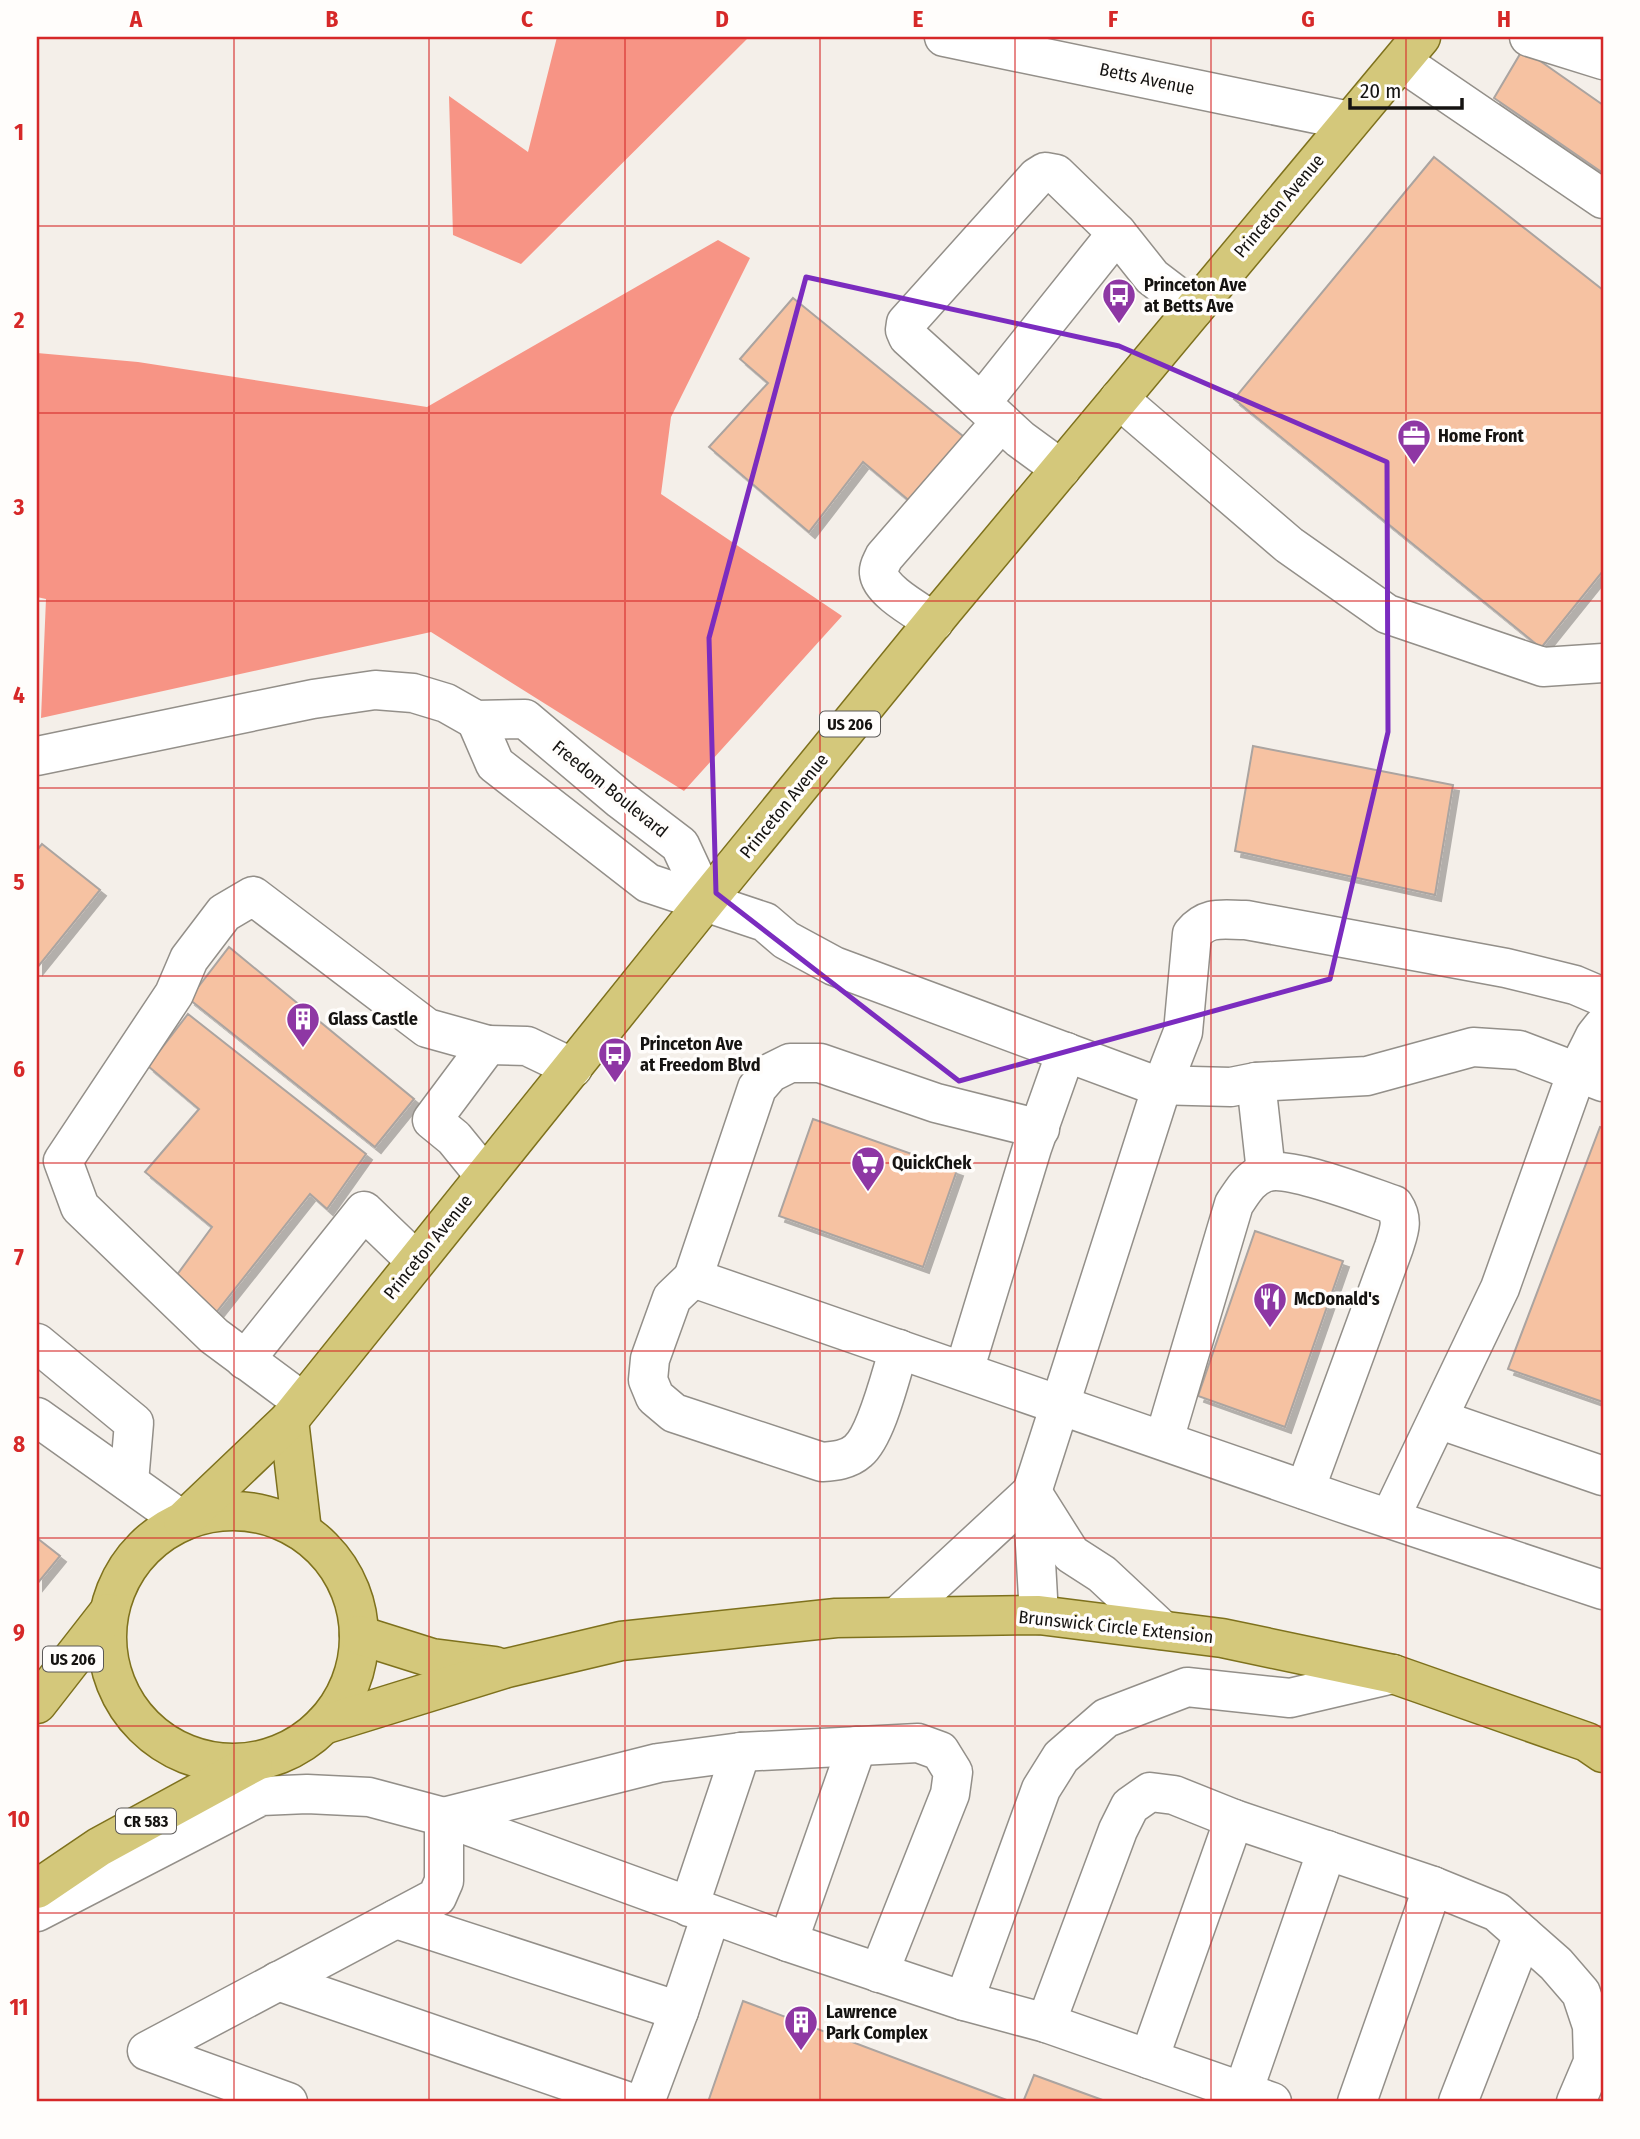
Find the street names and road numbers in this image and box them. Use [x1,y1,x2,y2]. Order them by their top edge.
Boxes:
street label: Betts Avenue [1098,58,1197,100]
street label: Princeton Avenue [1229,150,1329,262]
road number: US 206 [820,712,880,736]
street label: Freedom Boulevard [548,736,672,842]
street label: Princeton Avenue [735,749,833,863]
street label: Princeton Avenue [379,1190,477,1304]
street label: Brunswick Circle Extension [1018,1606,1214,1648]
road number: US 206 [43,1646,103,1672]
road number: CR 583 [116,1809,176,1834]

